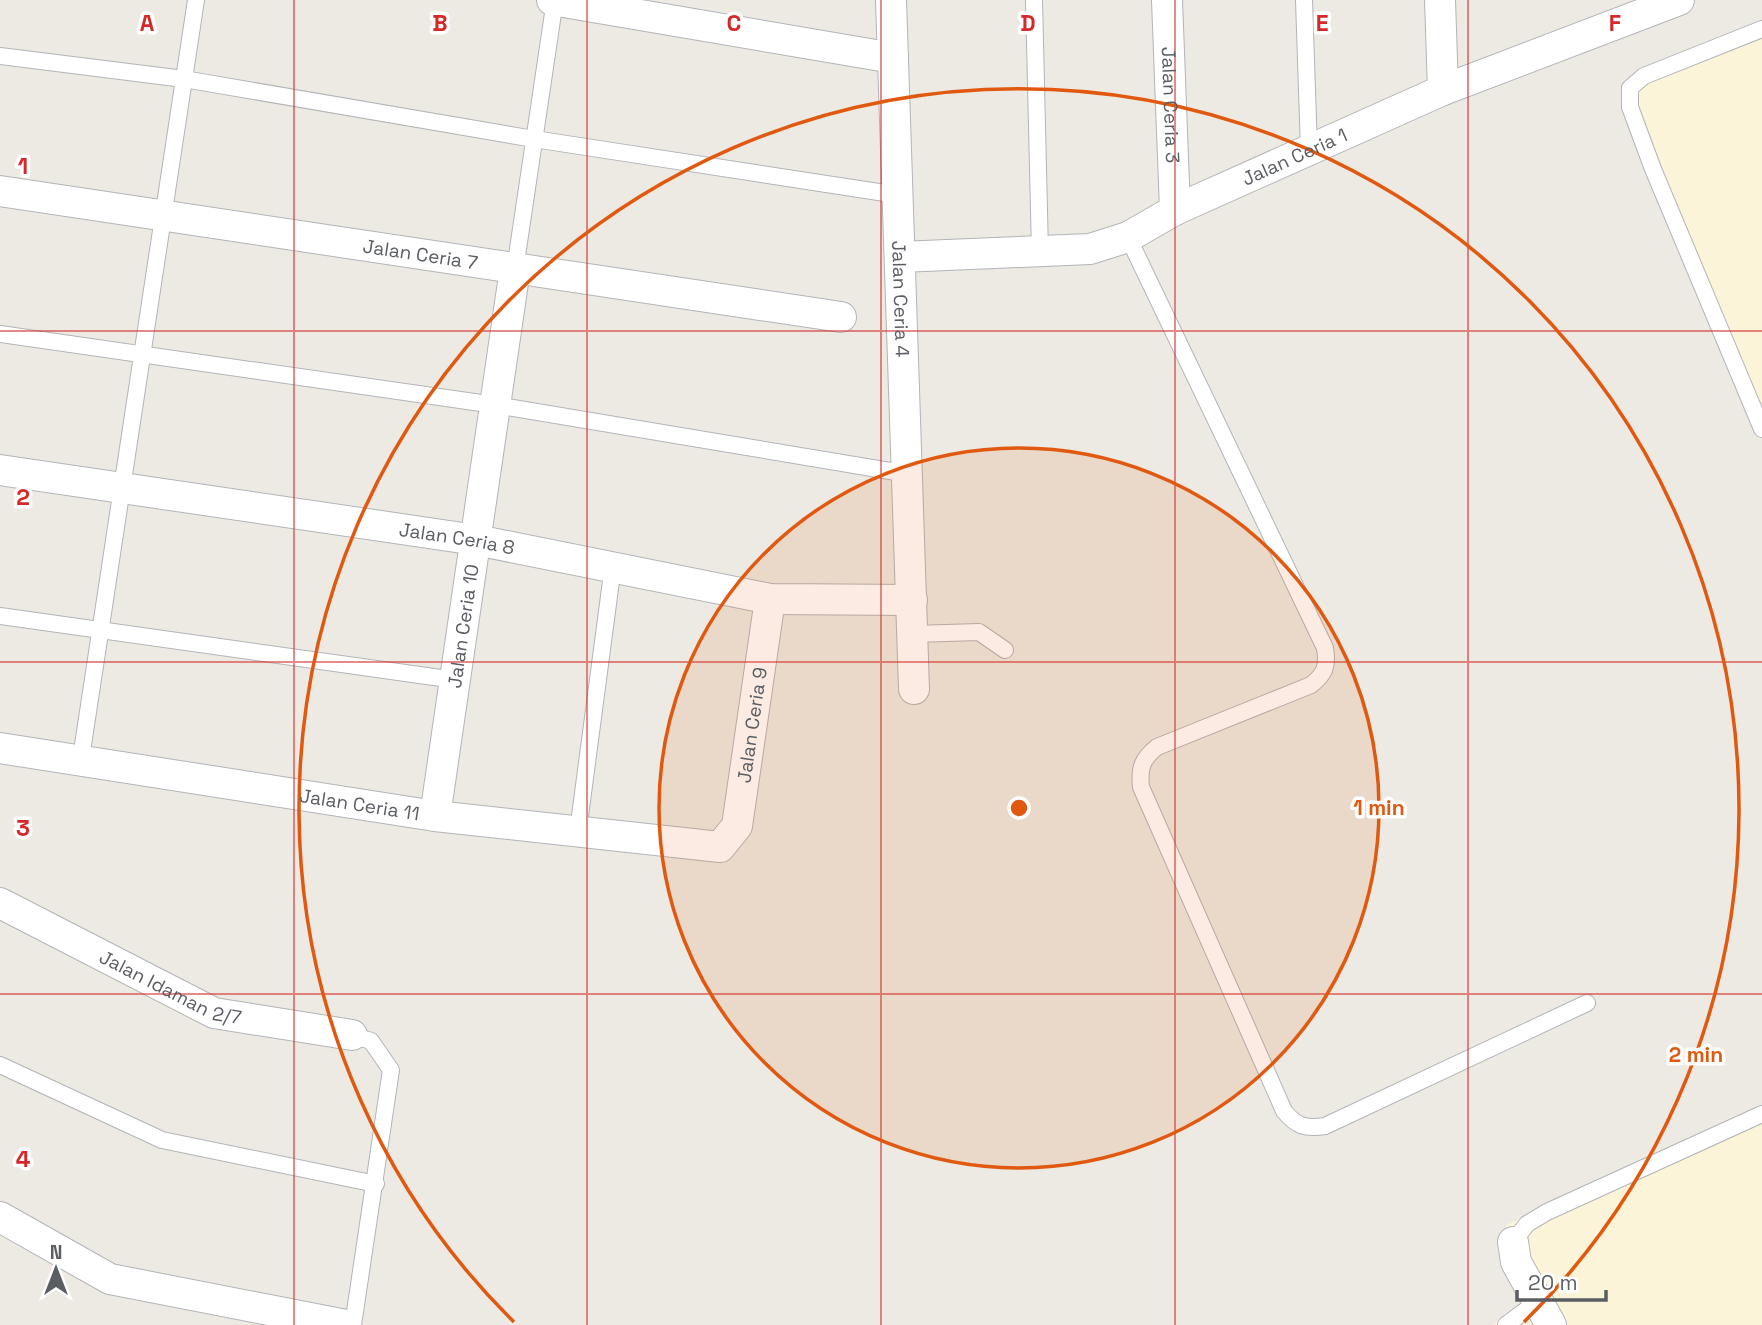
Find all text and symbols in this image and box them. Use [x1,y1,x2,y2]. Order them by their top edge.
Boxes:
text: A [140,8,155,38]
text: B [432,8,448,38]
text: C [727,8,741,38]
text: D [1020,8,1036,38]
text: E [1316,8,1328,38]
text: F [1609,8,1621,38]
street label: Jalan Ceria 3 [1156,46,1186,164]
street label: Jalan Ceria 1 [1238,122,1351,191]
text: 1 [18,151,28,181]
street label: Jalan Ceria 7 [361,233,480,275]
street label: Jalan Ceria 4 [887,240,915,358]
text: 2 [16,482,30,512]
street label: Jalan Ceria 8 [397,516,517,560]
street label: Jalan Ceria 10 [441,562,484,690]
street label: Jalan Ceria 9 [731,666,772,785]
street label: Jalan Ceria 11 [298,783,421,826]
text: 1 min [1353,794,1405,821]
centre of rings [1007,796,1031,820]
text: 3 [16,813,30,843]
street label: Jalan Idaman 2/7 [95,944,244,1030]
text: 2 min [1669,1041,1723,1068]
text: 4 [16,1144,31,1174]
north arrow [21,1234,91,1304]
text: N [50,1240,62,1265]
scale bar [1517,1258,1606,1302]
text: 20 m [1528,1269,1578,1296]

